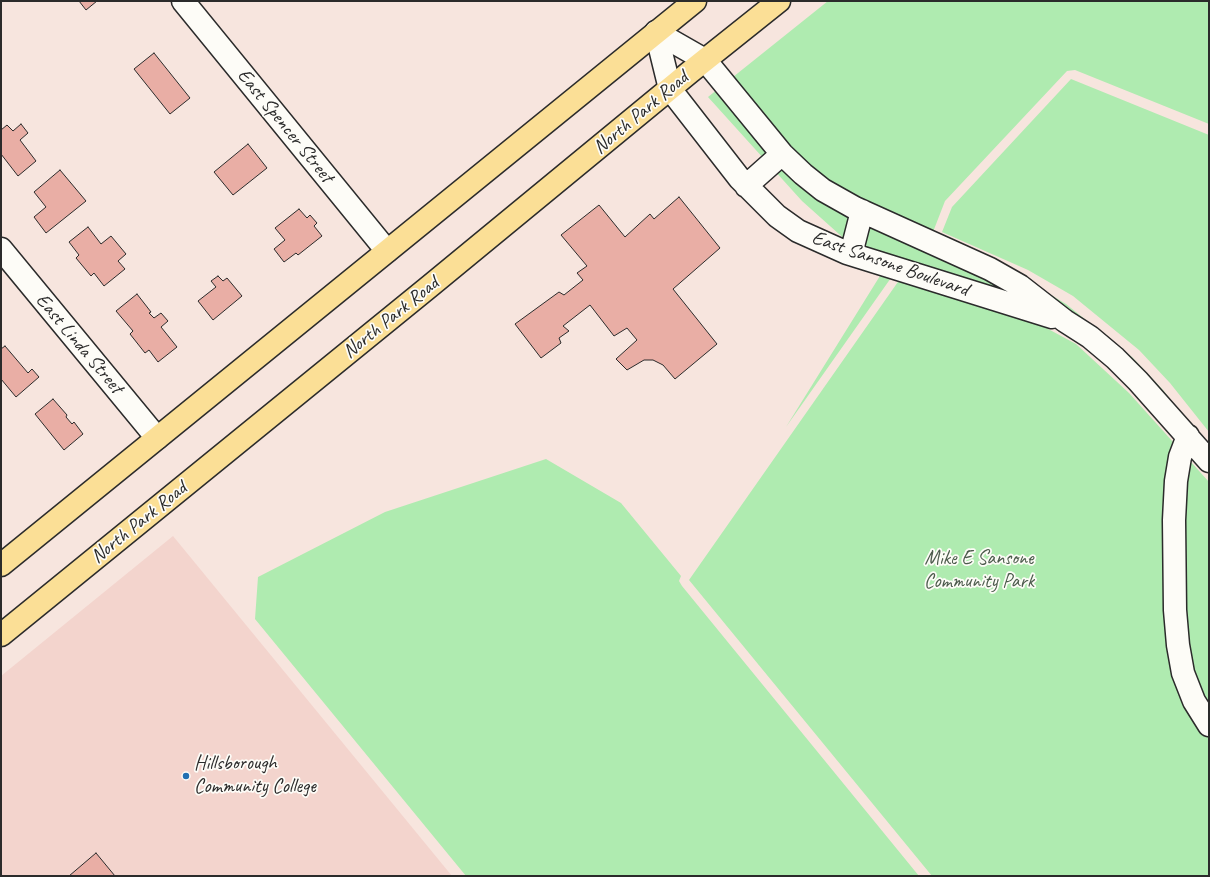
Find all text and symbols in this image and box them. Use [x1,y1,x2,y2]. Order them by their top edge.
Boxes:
street label: East Spencer Street [232,64,338,188]
street label: North Park Road [589,66,693,160]
street label: East Sansone Boulevard [808,226,972,302]
street label: North Park Road [338,272,444,364]
street label: East Linda Street [30,289,128,399]
street label: North Park Road [86,477,192,569]
park label: Mike E Sansone Community Park [924,547,1034,594]
place label: Hillsborough Community College [194,752,316,799]
marker: Hillsborough Community College [181,771,191,781]

